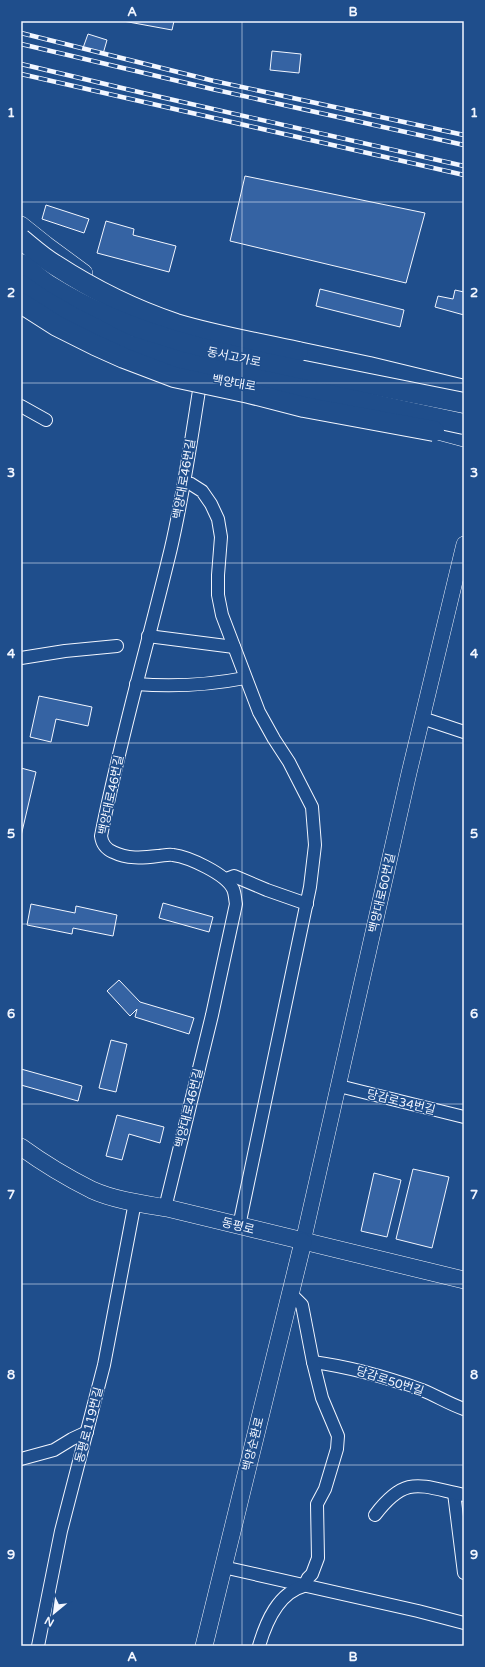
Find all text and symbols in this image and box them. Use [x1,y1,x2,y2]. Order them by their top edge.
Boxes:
text: A [127,4,137,20]
text: B [348,4,358,20]
text: 1 [7,105,15,121]
text: 1 [470,105,478,121]
text: 2 [7,285,15,301]
text: 2 [470,285,478,301]
street label: 동서고가로 [206,344,262,370]
street label: 백양대로 [211,372,257,394]
street label: 백양대로46번길 [170,438,198,520]
text: 3 [7,465,15,481]
text: 3 [470,465,478,481]
text: 4 [7,646,16,662]
text: 4 [470,646,479,662]
street label: 백양대로46번길 [96,754,126,836]
text: 5 [7,826,15,842]
text: 5 [470,826,478,842]
street label: 백양대로60번길 [366,852,398,934]
text: 6 [7,1006,15,1022]
text: 6 [470,1006,478,1022]
street label: 백양대로46번길 [172,1067,206,1149]
street label: 당감로34번길 [365,1087,437,1117]
text: 7 [7,1187,15,1203]
text: 7 [470,1187,478,1203]
street label: 동평로 [220,1215,256,1237]
street label: 당감로50번길 [354,1363,426,1399]
text: 8 [7,1367,15,1383]
text: 8 [470,1367,478,1383]
street label: 동평로119번길 [72,1386,106,1464]
street label: 백양순환로 [240,1416,266,1472]
text: 9 [7,1547,15,1563]
text: 9 [470,1547,478,1563]
north arrow [34,1593,74,1633]
text: N [42,1613,56,1629]
text: A [127,1649,137,1665]
text: B [348,1649,358,1665]

